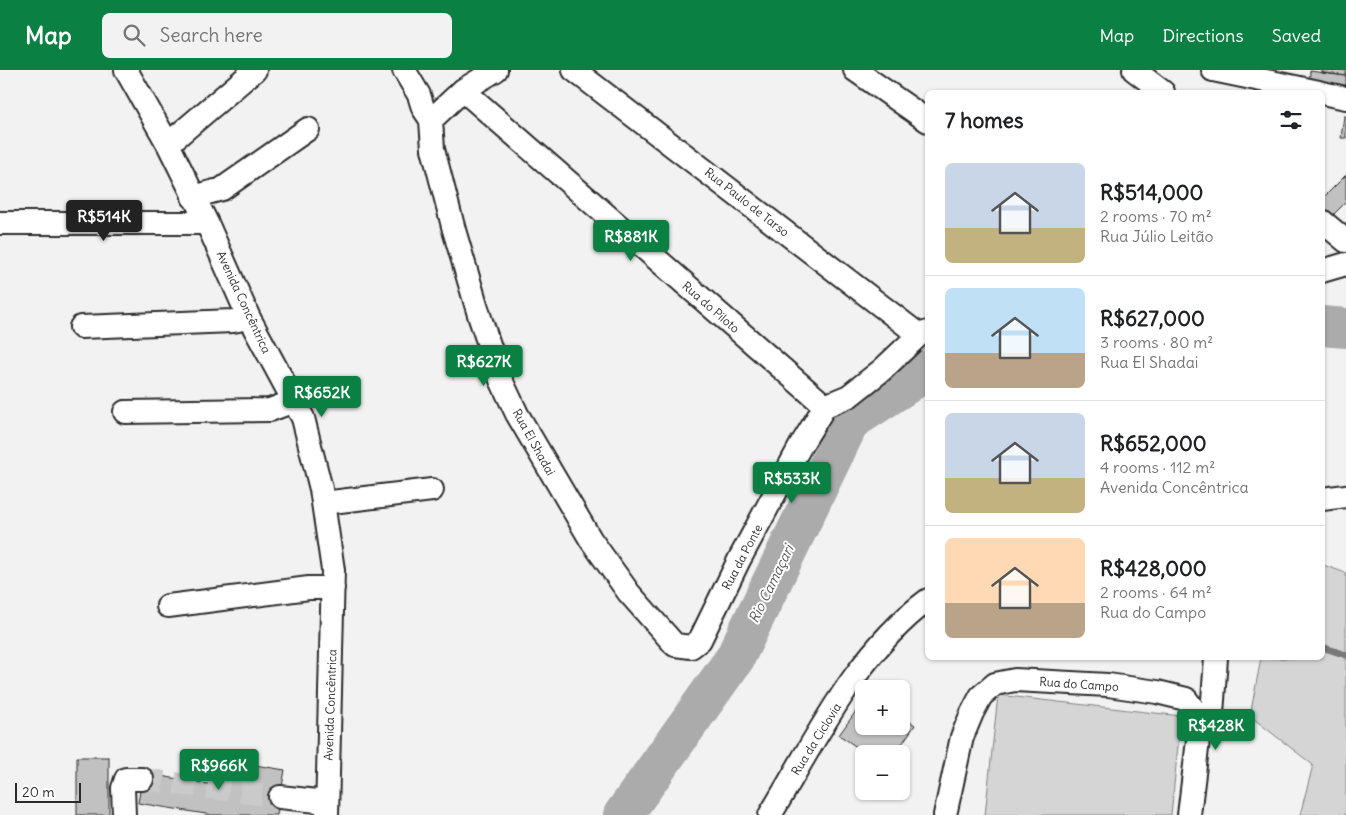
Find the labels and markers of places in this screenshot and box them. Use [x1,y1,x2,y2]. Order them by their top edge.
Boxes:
pin: R$514K [63,200,145,242]
pin: R$881K [590,220,672,262]
pin: R$627K [443,344,525,387]
pin: R$652K [281,376,363,418]
pin: R$533K [751,462,833,504]
pin: R$428K [1175,708,1257,751]
pin: R$966K [178,748,260,791]

